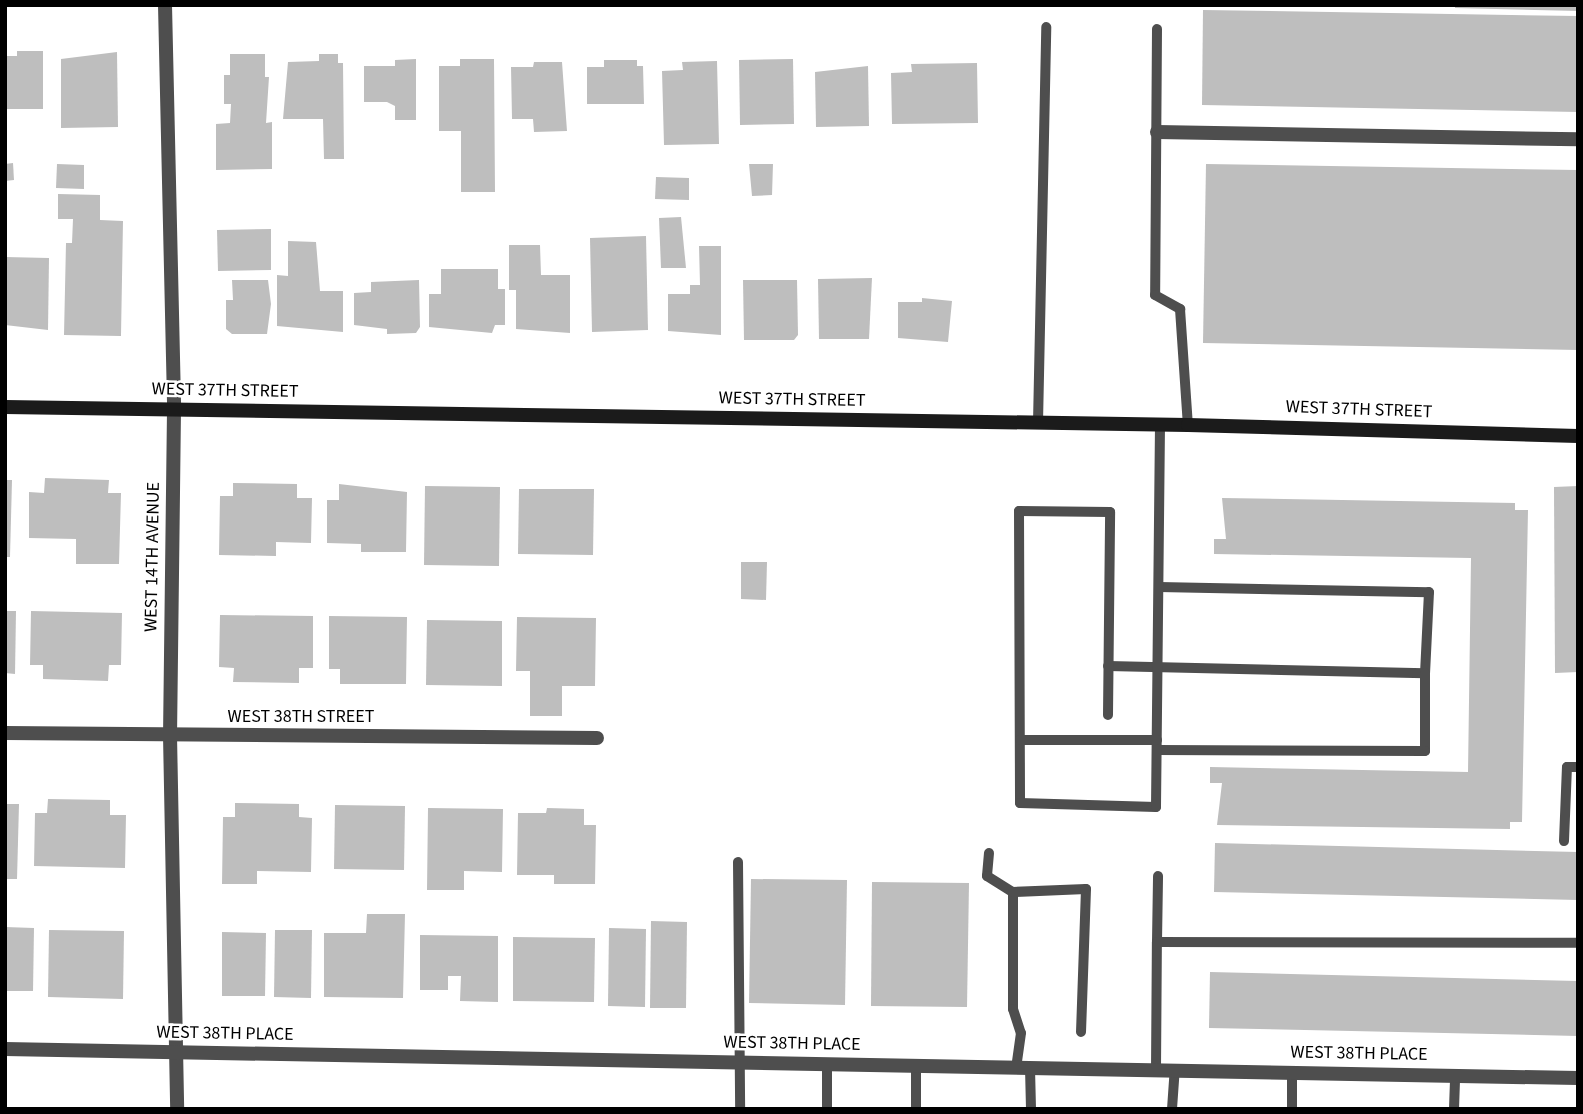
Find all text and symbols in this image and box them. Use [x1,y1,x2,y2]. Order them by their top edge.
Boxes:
street label: WEST 37TH STREET [151,379,299,403]
street label: WEST 37TH STREET [718,388,866,412]
street label: WEST 37TH STREET [1285,397,1433,423]
street label: WEST 14TH AVENUE [141,482,165,632]
street label: WEST 38TH STREET [228,706,374,728]
street label: WEST 38TH PLACE [156,1022,294,1046]
street label: WEST 38TH PLACE [723,1032,861,1056]
street label: WEST 38TH PLACE [1290,1042,1428,1066]

